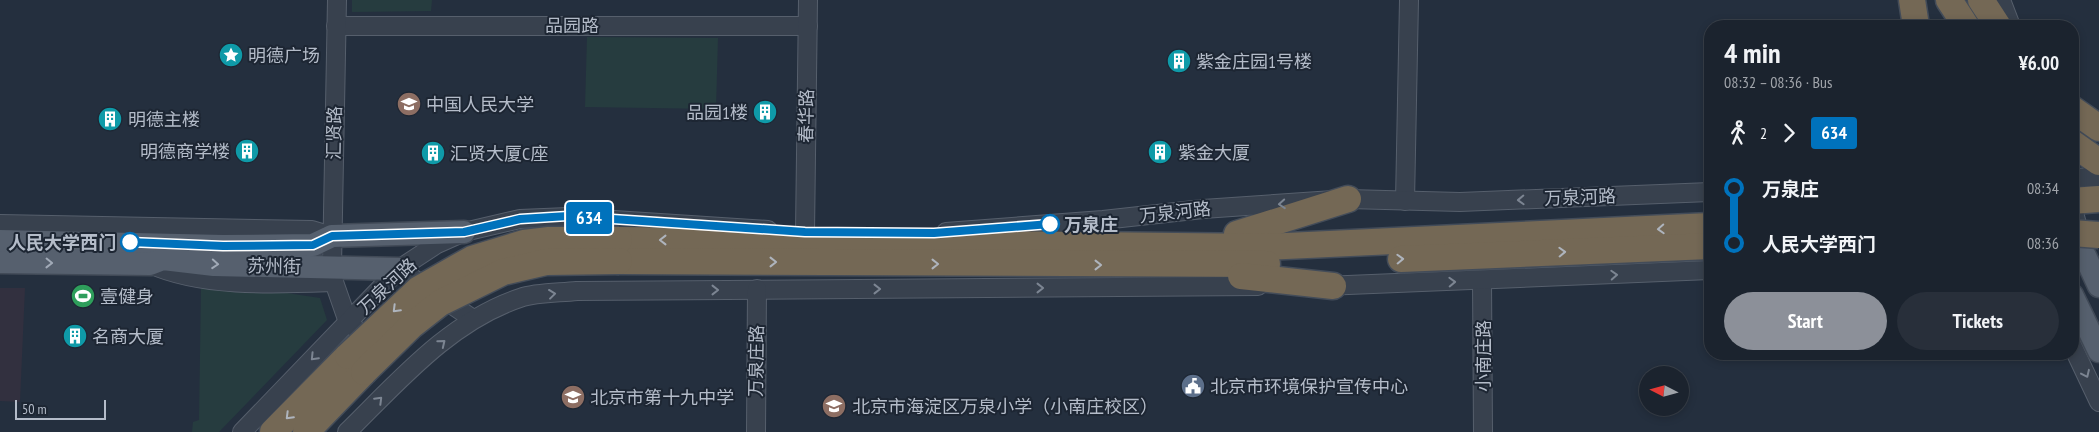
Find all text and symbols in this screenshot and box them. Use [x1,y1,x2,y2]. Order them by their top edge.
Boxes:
street label: 品园路 [545,14,599,37]
text: 4 min [1724,34,1781,71]
place icon: 明德广场 [218,42,244,68]
place label: 明德广场 [248,44,320,67]
building icon: 紫金庄园1号楼 [1166,48,1192,74]
place label: 紫金庄园1号楼 [1196,50,1312,73]
text: ¥6.00 [2019,51,2059,75]
text: 08:32 – 08:36 · Bus [1724,72,1832,92]
street label: 春华路 [794,89,818,143]
school or university icon: 中国人民大学 [396,91,422,117]
place label: 中国人民大学 [426,93,534,116]
building icon: 品园1楼 [752,99,778,125]
place label: 品园1楼 [686,101,748,124]
building icon: 明德主楼 [97,106,123,132]
street label: 汇贤路 [322,106,346,160]
place label: 明德主楼 [128,108,200,131]
icon: walk [1724,119,1752,147]
icon: forward [1775,119,1803,147]
text: 634 [1821,121,1847,144]
text: 2 [1760,123,1767,143]
building icon: 明德商学楼 [234,138,260,164]
building icon: 紫金大厦 [1147,139,1173,165]
place label: 明德商学楼 [140,140,230,163]
building icon: 汇贤大厦C座 [420,140,446,166]
place label: 紫金大厦 [1178,141,1250,164]
place label: 汇贤大厦C座 [450,142,548,165]
text: 万泉庄 [1762,177,1819,201]
text: 08:34 [2027,178,2059,198]
street label: 万泉河路 [1544,184,1616,210]
one-way arrow [1517,194,1525,205]
street label: 万泉河路 [1138,197,1212,227]
one-way arrow [1278,198,1286,209]
line badge: 634 [560,202,618,234]
text: 634 [576,206,602,229]
place label: 万泉庄 [1064,213,1118,236]
marker: 万泉庄 [1040,214,1060,234]
one-way arrow [1657,223,1665,234]
place label: 人民大学西门 [8,231,116,254]
marker: 人民大学西门 [120,232,140,252]
text: 人民大学西门 [1762,232,1876,256]
text: 08:36 [2027,233,2059,253]
one-way arrow [659,235,666,245]
one-way arrow [1558,247,1566,258]
street label: 万泉河路 [353,253,421,319]
street label: 苏州街 [247,254,301,278]
one-way arrow [1396,254,1404,264]
one-way arrow [769,257,777,268]
one-way arrow [45,258,53,268]
one-way arrow [211,259,219,270]
one-way arrow [932,259,940,269]
one-way arrow [1094,260,1102,270]
one-way arrow [1610,269,1618,280]
one-way arrow [1448,277,1456,287]
sports icon: 壹健身 [70,283,96,309]
one-way arrow [1036,283,1044,293]
one-way arrow [874,284,881,294]
place label: 壹健身 [100,285,154,308]
one-way arrow [711,285,719,295]
one-way arrow [548,289,556,300]
button: Start [1724,292,1887,350]
button: Tickets [1897,292,2059,350]
one-way arrow [393,303,402,312]
street label: 小南庄路 [1472,320,1495,392]
building icon: 名商大厦 [62,323,88,349]
place label: 名商大厦 [92,325,164,348]
street label: 万泉庄路 [744,325,768,397]
one-way arrow [436,340,445,348]
one-way arrow [311,351,320,360]
north arrow [1639,366,1689,416]
map controls [1639,366,1689,416]
one-way arrow [2079,369,2090,378]
public building icon: 北京市环境保护宣传中心 [1180,373,1206,399]
place label: 北京市环境保护宣传中心 [1210,375,1408,398]
school or university icon: 北京市第十九中学 [560,384,586,410]
place label: 北京市第十九中学 [590,386,734,409]
school or university icon: 北京市海淀区万泉小学（小南庄校区） [821,393,847,419]
place label: 北京市海淀区万泉小学（小南庄校区） [852,395,1158,418]
scale bar [15,397,106,420]
one-way arrow [373,397,382,406]
text: 50 m [22,400,47,418]
one-way arrow [286,410,295,419]

